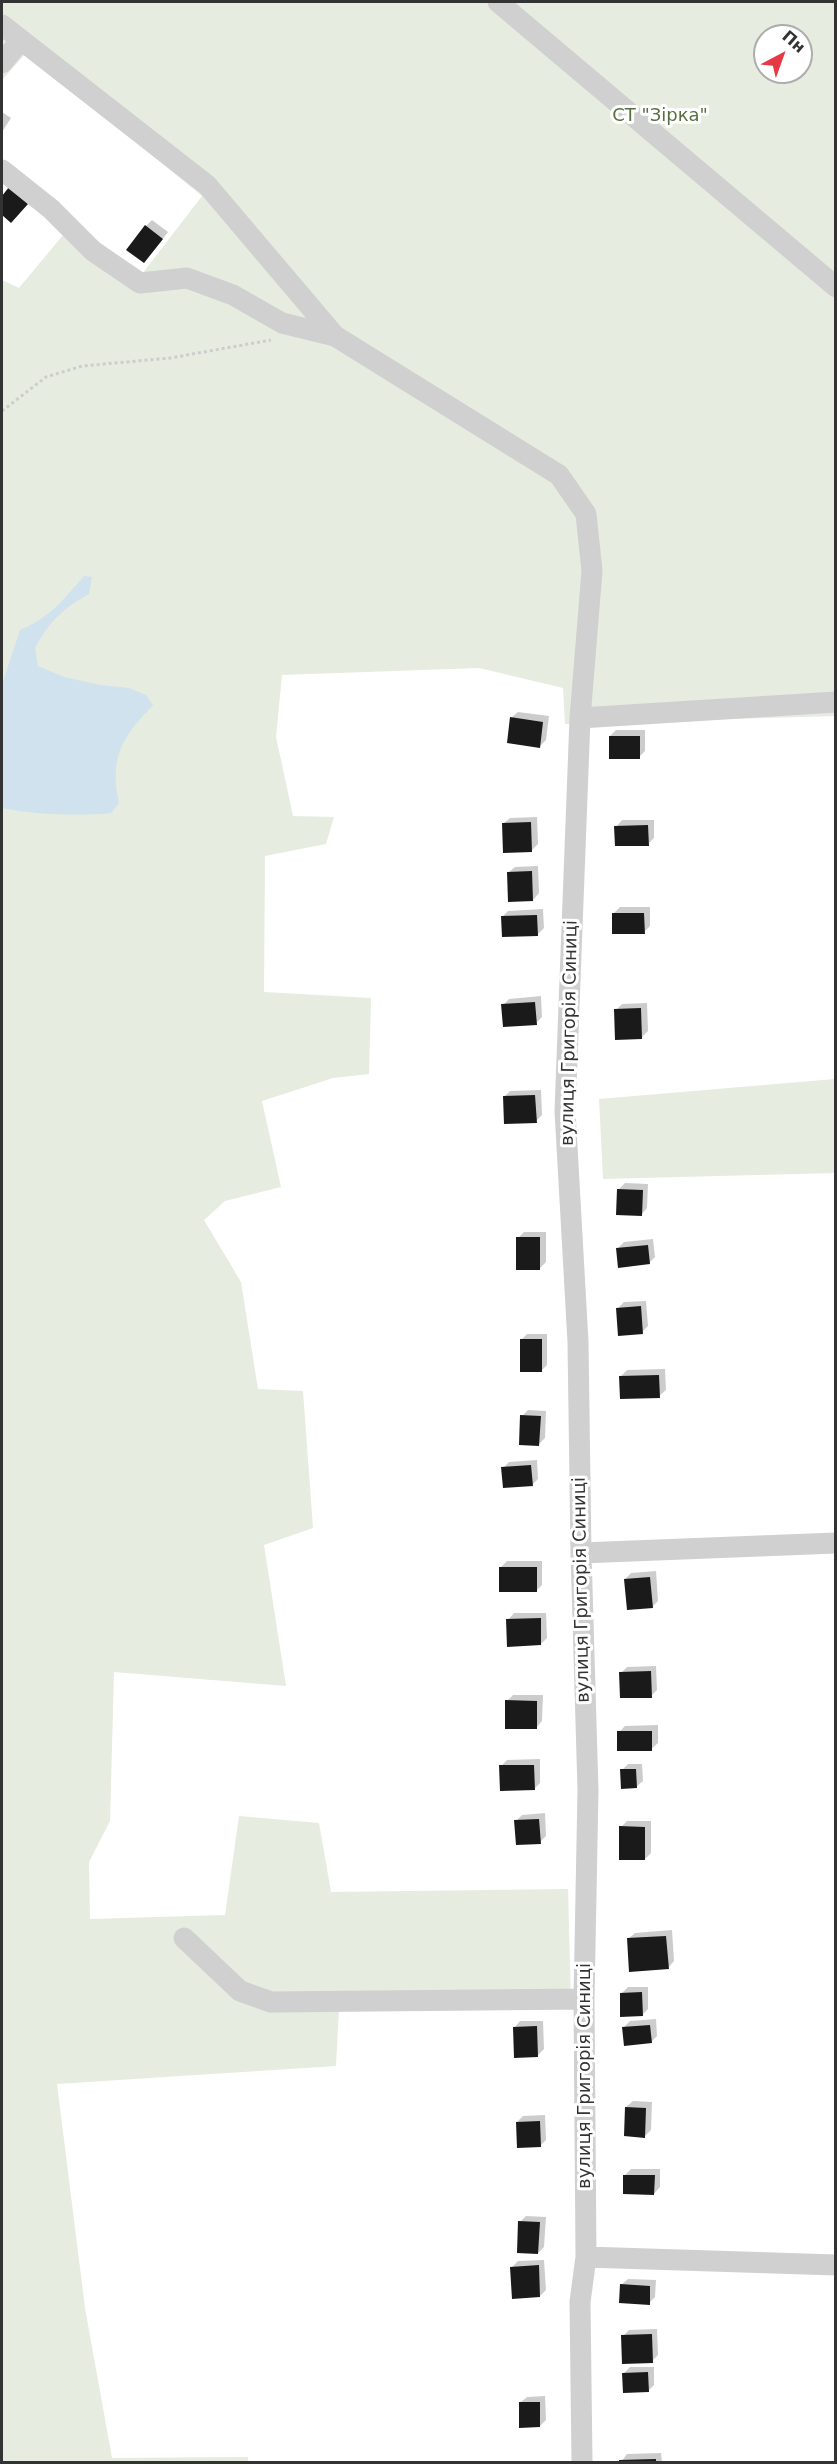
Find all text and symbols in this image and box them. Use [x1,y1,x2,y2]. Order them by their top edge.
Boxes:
north arrow [753,24,813,84]
text: Пн [778,26,809,57]
park label: СТ "Зірка" [612,105,708,127]
street label: вулиця Григорія Синиці [557,920,583,1146]
street label: вулиця Григорія Синиці [569,1477,595,1703]
street label: вулиця Григорія Синиці [574,1963,596,2189]

